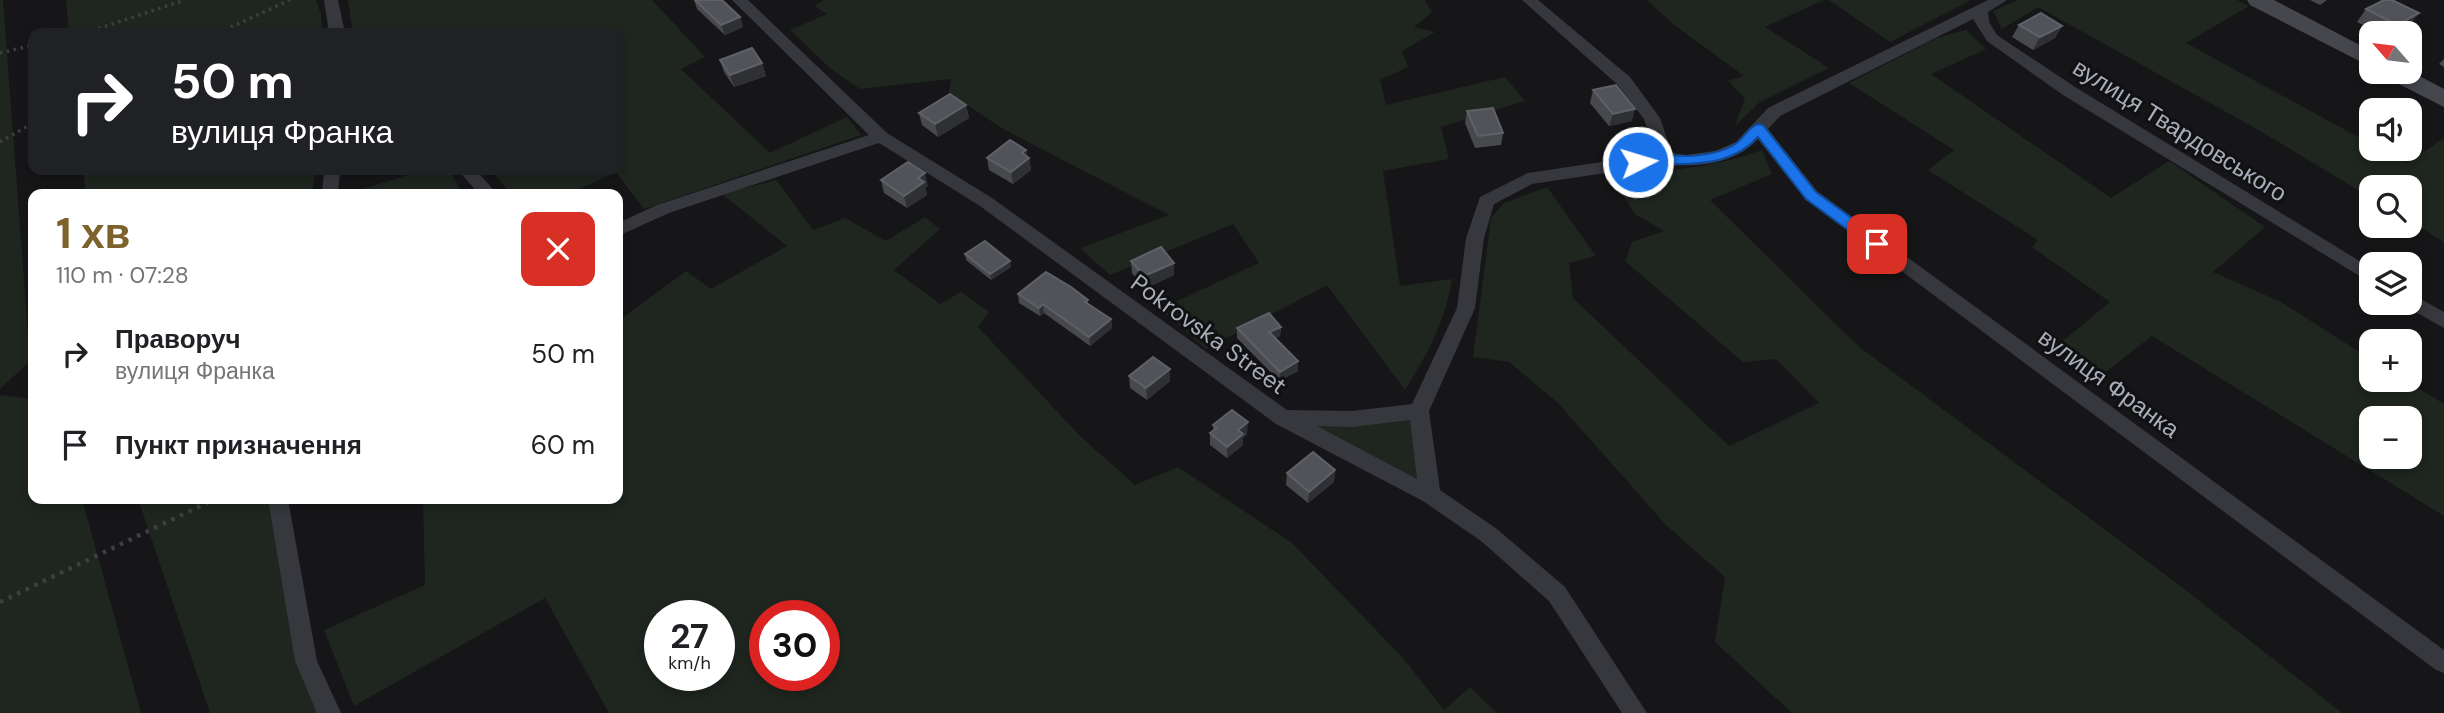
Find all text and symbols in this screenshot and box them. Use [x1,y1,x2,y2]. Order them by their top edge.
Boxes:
north arrow [2359,21,2422,84]
map controls [2359,21,2422,469]
text: 50 m [171,49,294,113]
street label: вулиця Твардовського [2067,52,2293,208]
icon: right [56,56,147,147]
button: sound [2359,98,2422,161]
text: вулиця Франка [171,111,393,153]
position arrow [1601,125,1675,199]
button: search [2359,175,2422,238]
text: 1 хв [56,206,130,261]
button: close [521,212,595,286]
pin [1847,214,1907,274]
icon: arrive [1858,225,1896,263]
button: layers [2359,252,2422,315]
text: 110 m · 07:28 [56,260,189,290]
street label: Pokrovska Street [1125,267,1293,401]
street label: вулиця Франка [2032,321,2186,445]
text: Праворуч [115,322,241,356]
button: + [2359,329,2422,392]
icon: right [56,335,94,373]
text: 50 m [531,337,595,371]
text: вулиця Франка [115,356,275,386]
button: − [2359,406,2422,469]
icon: arrive [56,426,94,464]
text: Пункт призначення [115,428,362,462]
text: 60 m [531,428,595,462]
speed limit sign: 30 [749,600,840,691]
text: 27 [670,613,709,659]
text: km/h [668,651,711,675]

